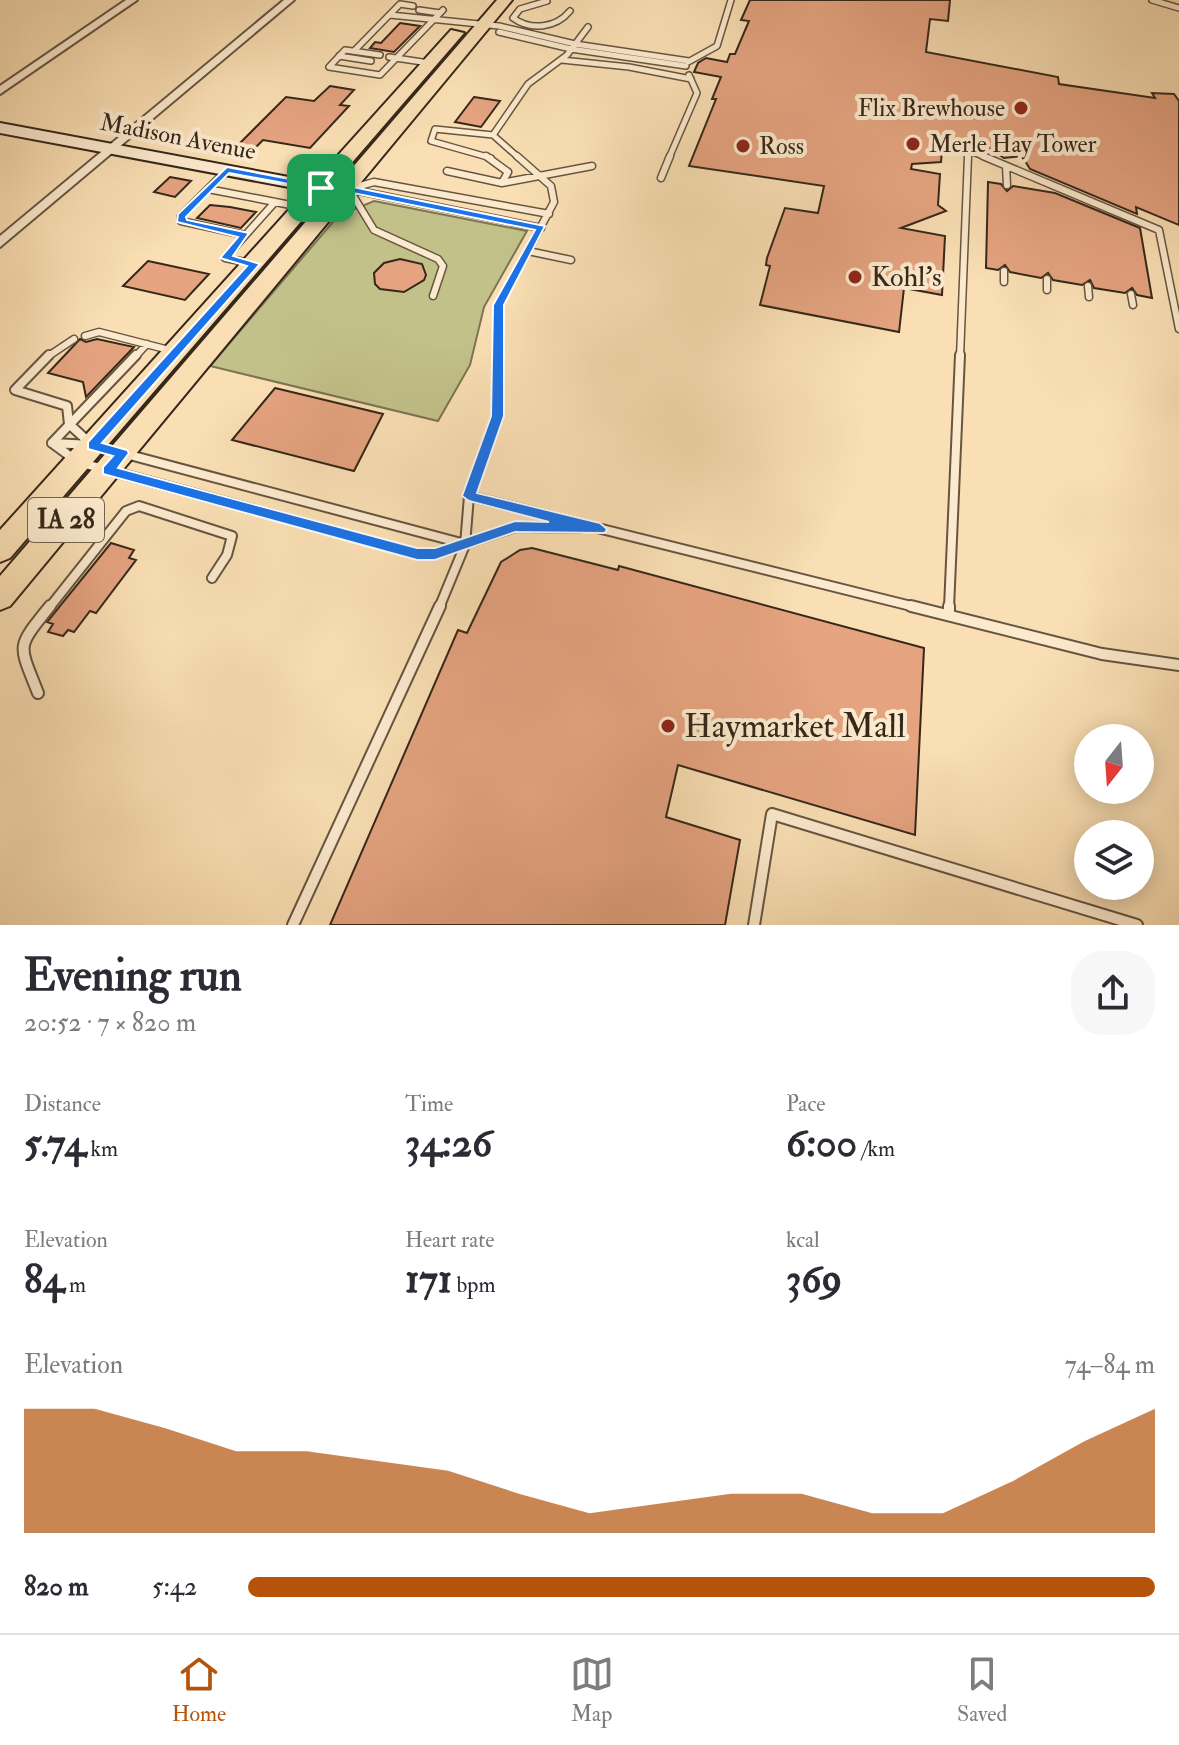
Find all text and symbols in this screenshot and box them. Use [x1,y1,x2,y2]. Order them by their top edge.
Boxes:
place label: Flix Brewhouse [858,93,1005,124]
marker: Flix Brewhouse [1012,99,1030,117]
street label: Madison Avenue [98,107,258,167]
place label: Merle Hay Tower [929,129,1097,160]
place label: Ross [759,131,804,162]
marker: Merle Hay Tower [904,135,922,153]
marker: Ross [734,137,752,155]
pin [287,154,355,222]
icon: arrive [299,166,343,210]
place label: Kohl's [871,260,942,295]
marker: Kohl's [846,268,864,286]
road number: IA 28 [28,498,104,542]
place label: Haymarket Mall [684,705,906,748]
marker: Haymarket Mall [659,717,677,735]
north arrow [1074,724,1154,804]
map controls [1074,724,1154,900]
button: layers [1074,820,1154,900]
text: Evening run [24,949,242,1004]
button: share [1071,951,1155,1035]
text: 20:52 · 7 × 820 m [24,1007,196,1039]
text: Distance [24,1090,101,1118]
text: Time [405,1090,453,1118]
text: Pace [786,1090,825,1118]
text: 5.74 [24,1118,86,1169]
text: 34:26 [405,1118,492,1169]
text: 6:00 [786,1118,857,1169]
text: km [86,1135,118,1163]
text: /km [857,1135,895,1163]
text: Elevation [24,1226,108,1254]
text: Heart rate [405,1226,495,1254]
text: kcal [786,1226,820,1254]
text: 84 [24,1254,64,1305]
text: 171 [405,1254,452,1305]
text: 369 [786,1254,842,1305]
text: m [64,1271,86,1299]
text: bpm [452,1271,496,1299]
text: Elevation [24,1349,123,1381]
text: 74–84 m [1065,1349,1155,1381]
text: 820 m [24,1571,88,1603]
text: 5:42 [152,1571,197,1603]
tab: Home [172,1652,226,1728]
tab: Map [570,1652,614,1728]
tab: Saved [957,1652,1007,1728]

